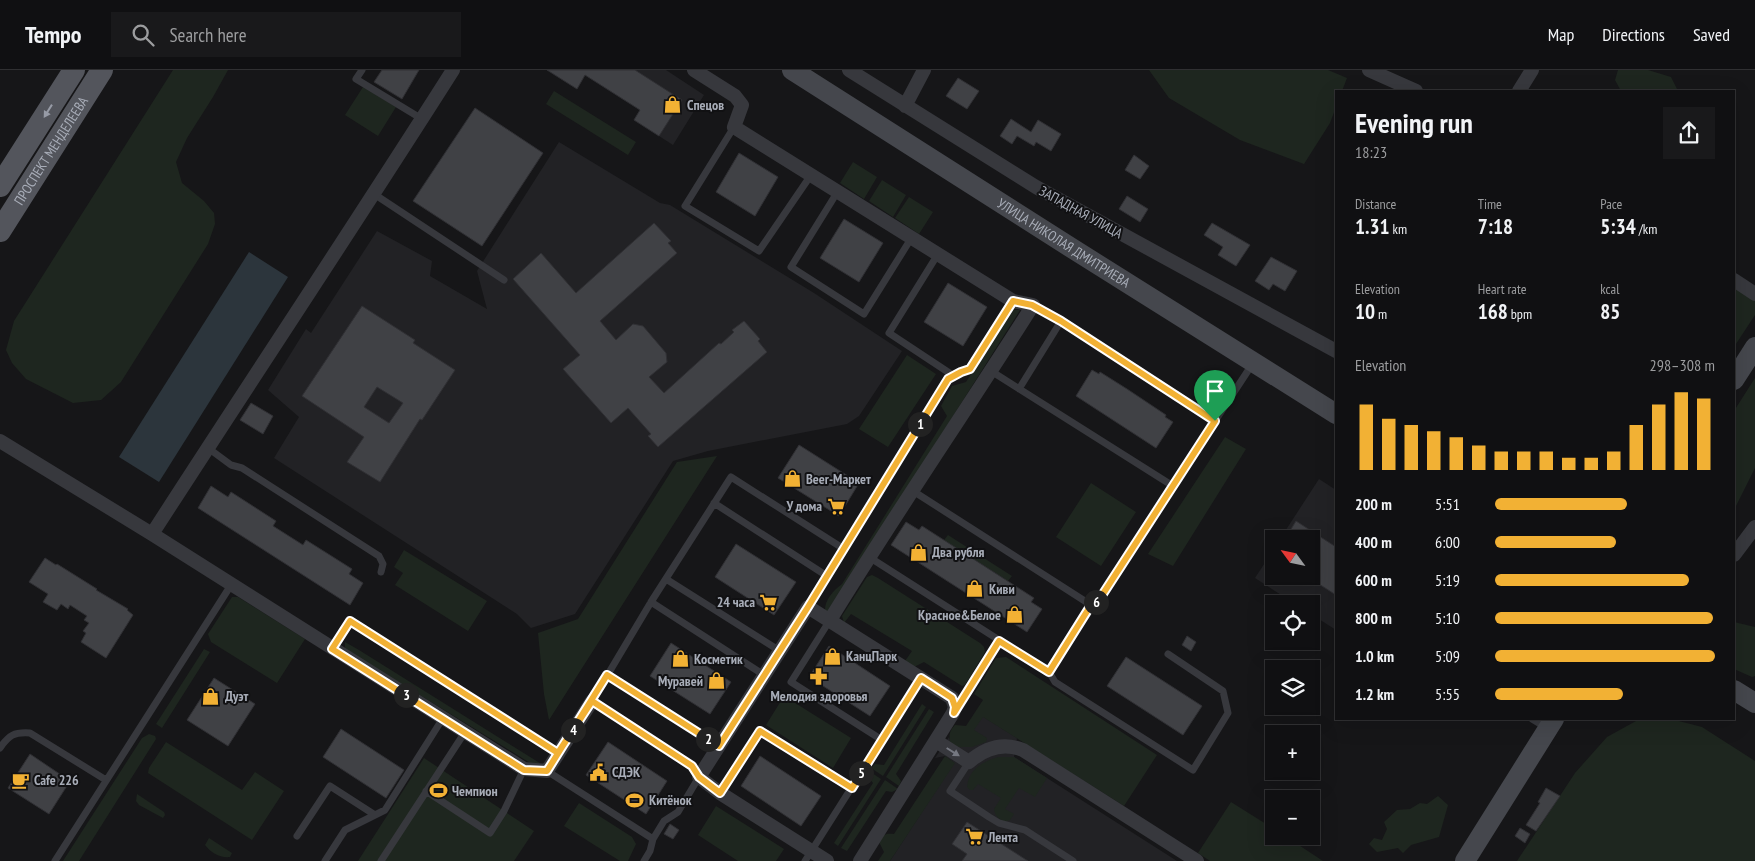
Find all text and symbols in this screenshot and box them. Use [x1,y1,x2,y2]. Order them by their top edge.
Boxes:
search box [111,12,461,57]
text: Tempo [25,19,81,50]
icon: search [129,21,157,49]
text: Search here [169,23,247,47]
text: Map [1548,23,1574,46]
text: Directions [1602,23,1665,46]
text: Saved [1693,23,1730,46]
street label: ПРОСПЕКТ МЕНДЕЛЕЕВА [10,93,92,208]
shop icon: Спецов [663,95,683,115]
place label: Спецов [687,96,724,114]
text: Evening run [1355,104,1473,141]
one-way arrow [43,105,52,118]
button: share [1663,107,1715,159]
text: 18:23 [1355,142,1387,162]
street label: ЗАПАДНАЯ УЛИЦА [1036,182,1126,242]
street label: УЛИЦА НИКОЛАЯ ДМИТРИЕВА [994,194,1134,292]
text: Distance [1355,195,1396,213]
text: Time [1478,195,1502,213]
text: Pace [1600,195,1622,213]
text: 1.31 [1355,213,1390,240]
text: 7:18 [1478,213,1513,240]
text: 5:34 [1600,213,1636,240]
text: km [1390,220,1407,238]
text: /km [1636,220,1657,238]
text: Elevation [1355,280,1400,298]
text: Heart rate [1478,280,1527,298]
text: kcal [1600,280,1619,298]
text: 10 [1355,298,1375,325]
text: 168 [1478,298,1508,325]
text: 85 [1600,298,1620,325]
text: m [1375,305,1387,323]
text: bpm [1508,305,1532,323]
text: Elevation [1355,355,1406,375]
text: 298–308 m [1650,355,1715,375]
pin [1194,370,1236,421]
icon: arrive [1201,377,1229,405]
pin: 1 [908,412,932,436]
text: 1 [917,415,924,433]
shop icon: Beer-Маркет [782,469,802,489]
place label: Beer-Маркет [806,470,871,488]
text: 200 m [1355,494,1392,514]
text: 5:51 [1435,494,1460,514]
supermarket icon: У дома [826,496,846,516]
place label: У дома [785,497,822,515]
north arrow [1265,530,1320,585]
map controls [1265,530,1320,845]
text: 400 m [1355,532,1392,552]
text: 6:00 [1435,532,1460,552]
shop icon: Два рубля [908,542,928,562]
place label: Два рубля [932,543,985,561]
text: 600 m [1355,570,1392,590]
text: 5:19 [1435,570,1460,590]
shop icon: Киви [965,579,985,599]
place label: Киви [989,580,1015,598]
pin: 6 [1084,590,1108,614]
supermarket icon: 24 часа [759,592,779,612]
place label: 24 часа [717,593,755,611]
text: 6 [1093,593,1100,611]
button: locate [1265,595,1320,650]
shop icon: Красное&Белое [1005,605,1025,625]
place label: Красное&Белое [918,606,1001,624]
text: 800 m [1355,608,1392,628]
text: 5:10 [1435,608,1460,628]
shop icon: КанцПарк [822,646,842,666]
text: 1.0 km [1355,646,1394,666]
text: 5:09 [1435,646,1460,666]
place label: КанцПарк [846,647,897,665]
shop icon: Косметик [670,649,690,669]
place label: Косметик [694,650,743,668]
button: layers [1265,660,1320,715]
pharmacy icon: Мелодия здоровья [809,666,829,686]
shop icon: Муравей [707,671,727,691]
place label: Муравей [658,672,703,690]
pin: 3 [394,682,418,708]
text: 1.2 km [1355,684,1394,704]
text: 5:55 [1435,684,1460,704]
shop icon: Дуэт [201,686,221,706]
text: 3 [403,686,410,704]
place label: Дуэт [225,687,249,705]
place label: Мелодия здоровья [771,687,868,705]
pin: 4 [560,718,586,742]
text: 4 [570,721,577,739]
button: + [1265,725,1320,780]
pin: 2 [696,726,720,752]
text: 2 [705,730,712,748]
one-way arrow [946,747,959,756]
pin: 5 [848,760,874,786]
public building icon: СДЭК [588,762,608,782]
place label: СДЭК [612,763,641,781]
text: 5 [858,764,865,782]
cafe icon: Cafe 226 [10,770,30,790]
place label: Cafe 226 [34,771,79,789]
sports icon: Чемпион [428,781,448,801]
place label: Чемпион [452,782,498,800]
sports icon: Китёнок [625,790,645,810]
button: − [1265,790,1320,845]
place label: Китёнок [649,791,692,809]
supermarket icon: Лента [964,827,984,847]
place label: Лента [987,828,1018,846]

